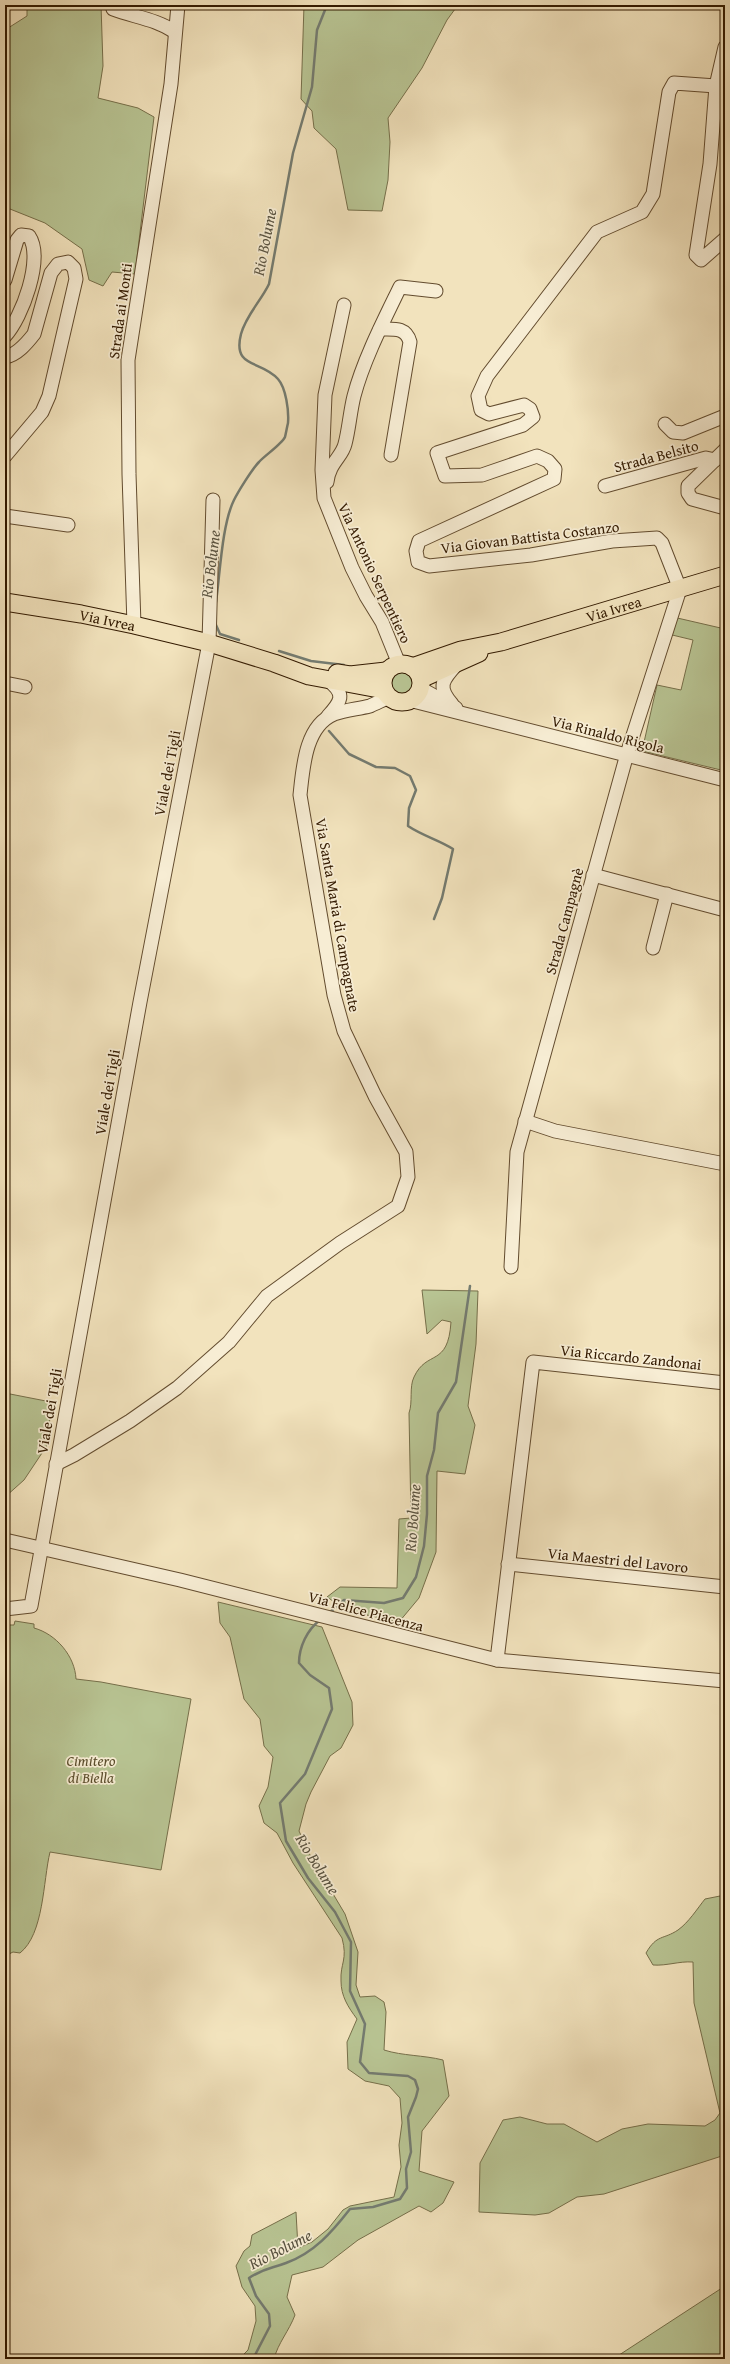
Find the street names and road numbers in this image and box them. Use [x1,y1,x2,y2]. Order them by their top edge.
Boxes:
street label: Strada ai Monti [103,262,137,360]
street label: Strada Belsito [611,435,701,477]
street label: Via Antonio Serpentiero [333,499,417,647]
street label: Via Giovan Battista Costanzo [440,516,621,558]
street label: Via Ivrea [583,590,644,627]
street label: Via Ivrea [78,603,137,636]
street label: Via Rinaldo Rigola [550,710,666,758]
street label: Viale dei Tigli [148,728,186,818]
street label: Via Santa Maria di Campagnate [311,816,365,1014]
street label: Strada Campagnè [540,865,588,977]
street label: Viale dei Tigli [89,1047,125,1137]
street label: Via Riccardo Zandonai [560,1339,702,1375]
street label: Viale dei Tigli [31,1366,67,1456]
street label: Via Maestri del Lavoro [547,1542,690,1578]
street label: Via Felice Piacenza [306,1585,426,1637]

